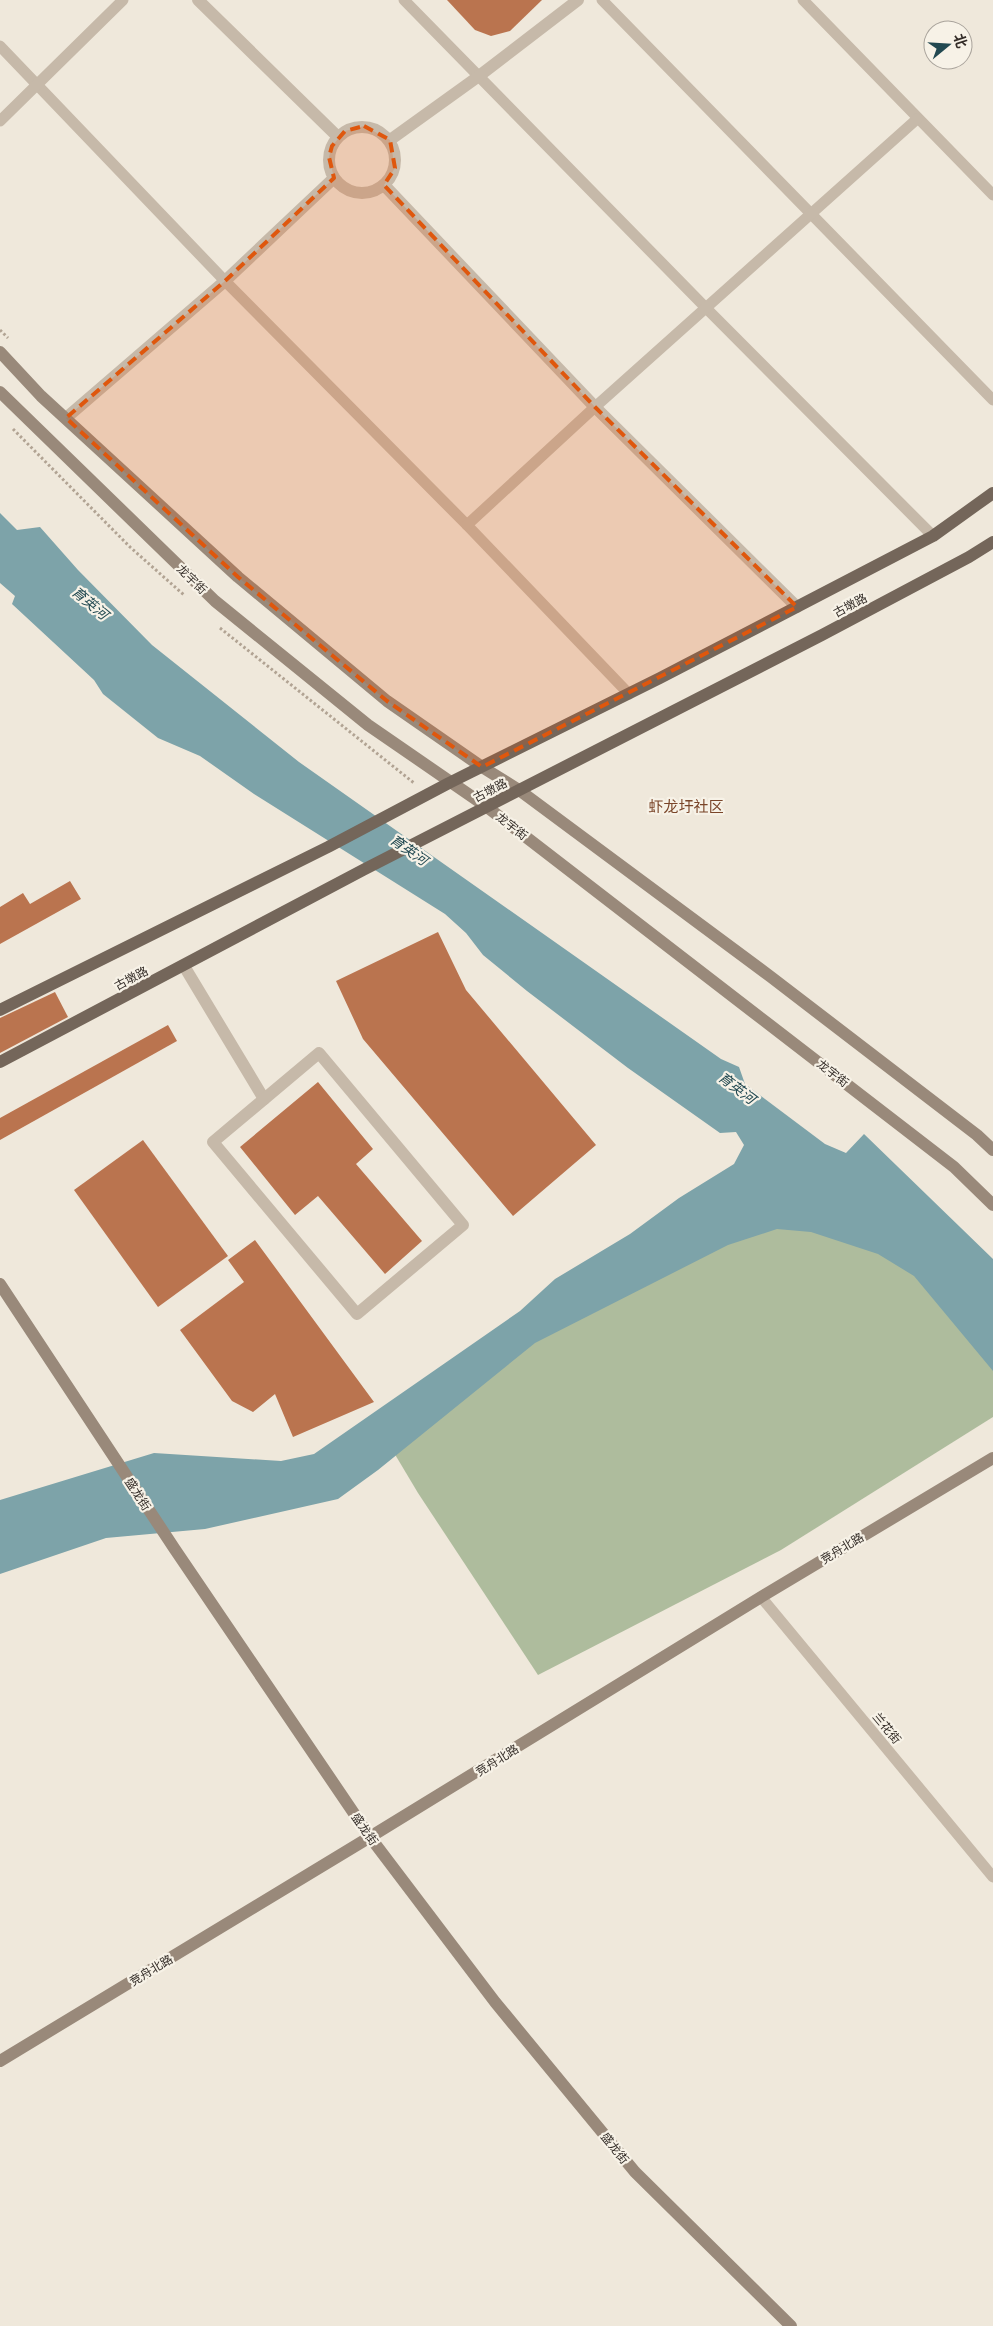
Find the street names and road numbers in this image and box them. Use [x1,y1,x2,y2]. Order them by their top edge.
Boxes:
street label: 龙宇街 [174,561,210,597]
street label: 古墩路 [831,590,869,620]
street label: 古墩路 [471,775,509,805]
street label: 龙宇街 [493,809,531,843]
street label: 古墩路 [112,963,150,993]
street label: 龙宇街 [814,1056,852,1090]
street label: 盛龙街 [122,1475,154,1513]
street label: 竞舟北路 [818,1529,866,1567]
street label: 兰花街 [870,1709,904,1747]
street label: 竞舟北路 [473,1741,521,1779]
street label: 盛龙街 [349,1810,381,1848]
street label: 竞舟北路 [127,1951,175,1989]
street label: 盛龙街 [598,2129,632,2167]

